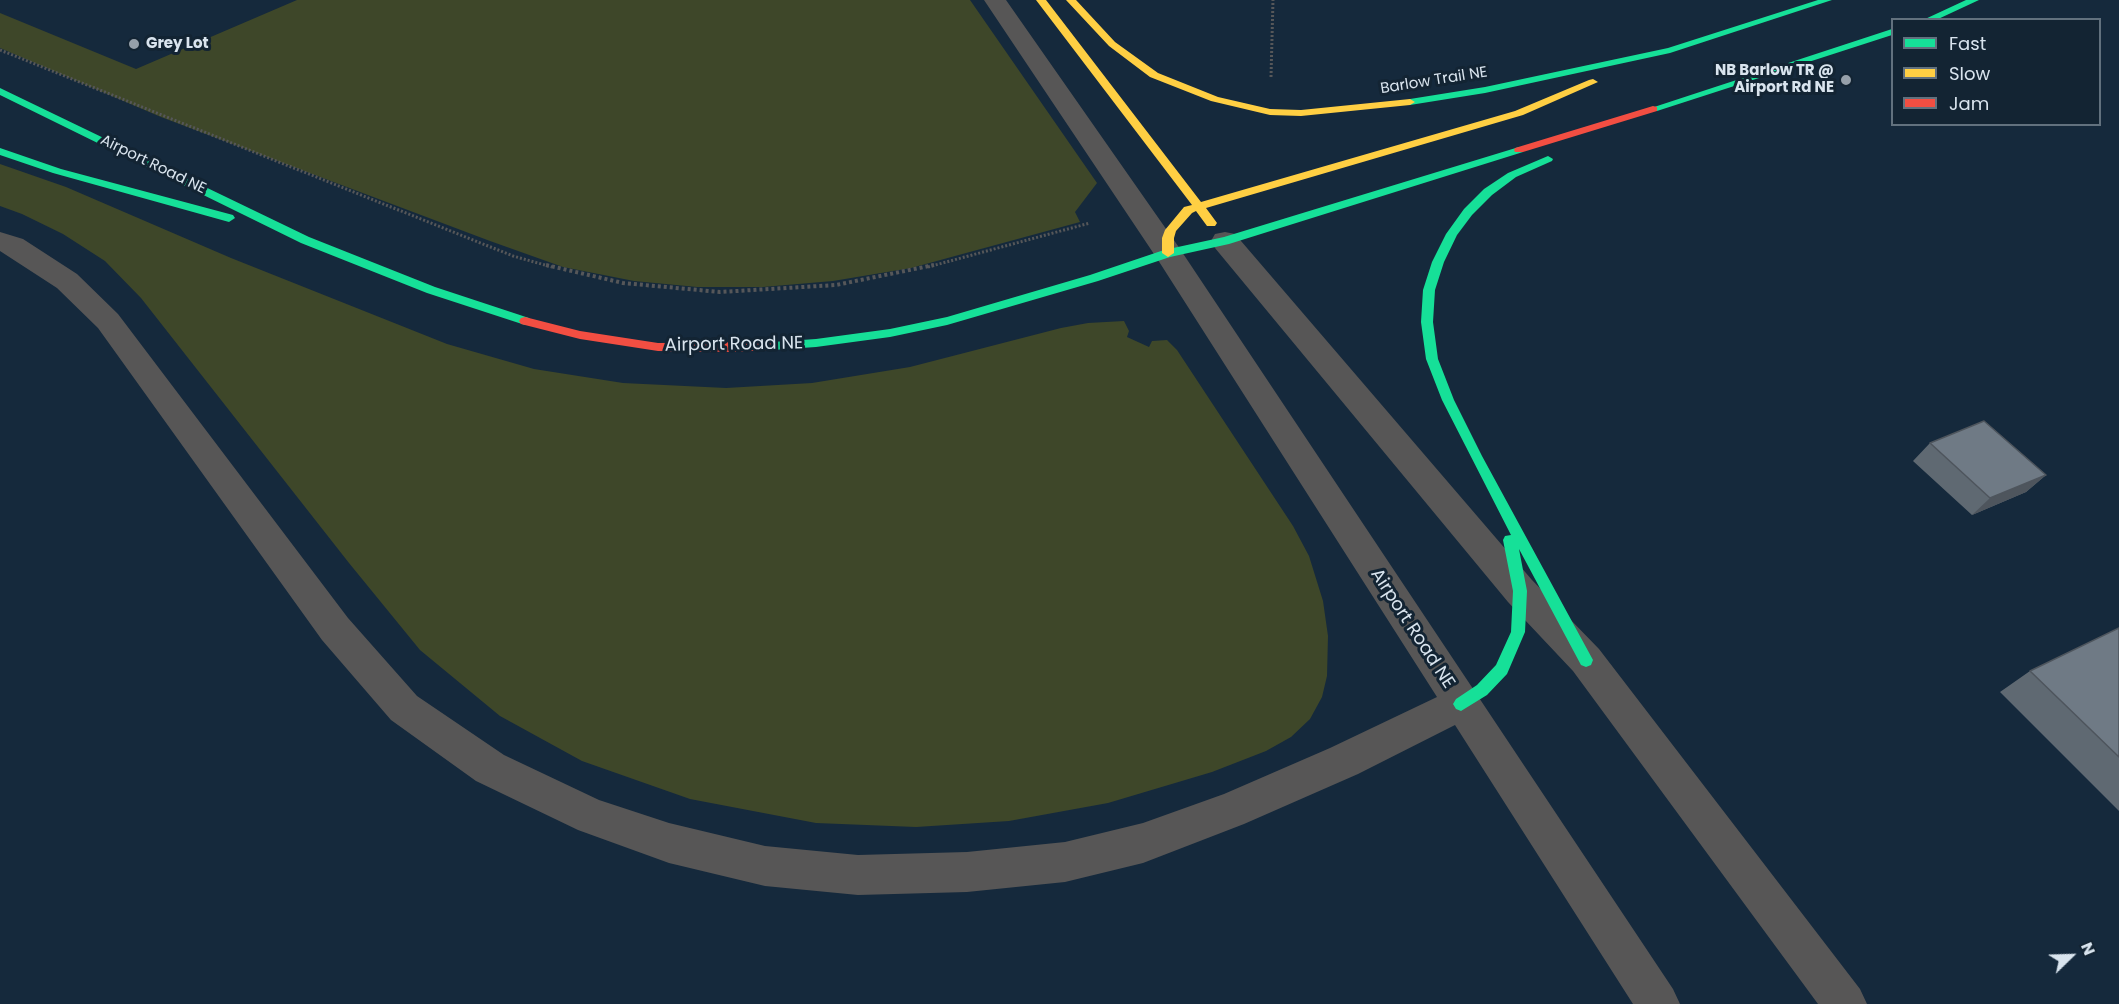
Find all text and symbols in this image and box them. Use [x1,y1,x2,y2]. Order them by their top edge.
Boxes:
legend [1891,18,2101,126]
text: Fast [1949,31,1986,56]
place label: Grey Lot [146,35,209,53]
marker: Grey Lot [127,37,141,51]
text: Slow [1949,61,1990,86]
place label: NB Barlow TR @ Airport Rd NE [1715,62,1834,97]
street label: Barlow Trail NE [1379,64,1489,98]
marker: NB Barlow TR @ Airport Rd NE [1839,73,1853,87]
text: Jam [1949,91,1989,116]
street label: Airport Road NE [97,132,209,198]
street label: Airport Road NE [665,333,803,357]
street label: Airport Road NE [1365,565,1459,693]
north arrow [2041,926,2101,986]
text: N [2075,939,2101,959]

